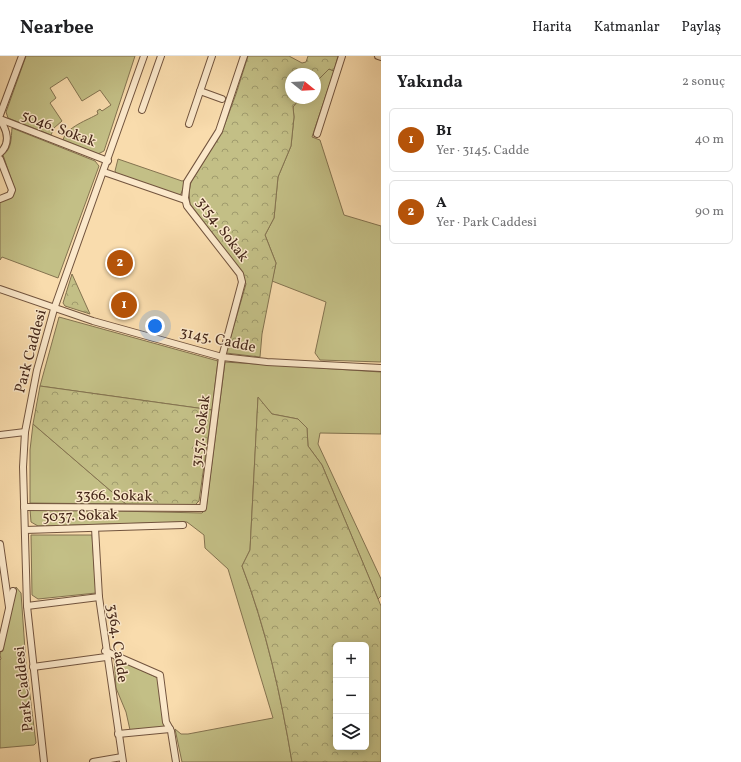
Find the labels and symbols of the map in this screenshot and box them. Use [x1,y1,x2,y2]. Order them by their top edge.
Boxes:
north arrow [285,68,321,104]
street label: 5046. Sokak [18,106,99,153]
street label: 3154. Sokak [191,193,253,267]
pin: 2 [107,248,133,278]
pin: 1 [111,290,137,320]
street label: Park Caddesi [10,307,53,396]
your location [145,316,165,336]
street label: 3145. Cadde [178,322,258,359]
street label: 3157. Sokak [187,394,216,469]
street label: 3366. Sokak [75,485,153,508]
street label: 5037. Sokak [42,505,118,528]
street label: 3364. Cadde [101,603,132,684]
street label: Park Caddesi [10,645,39,733]

